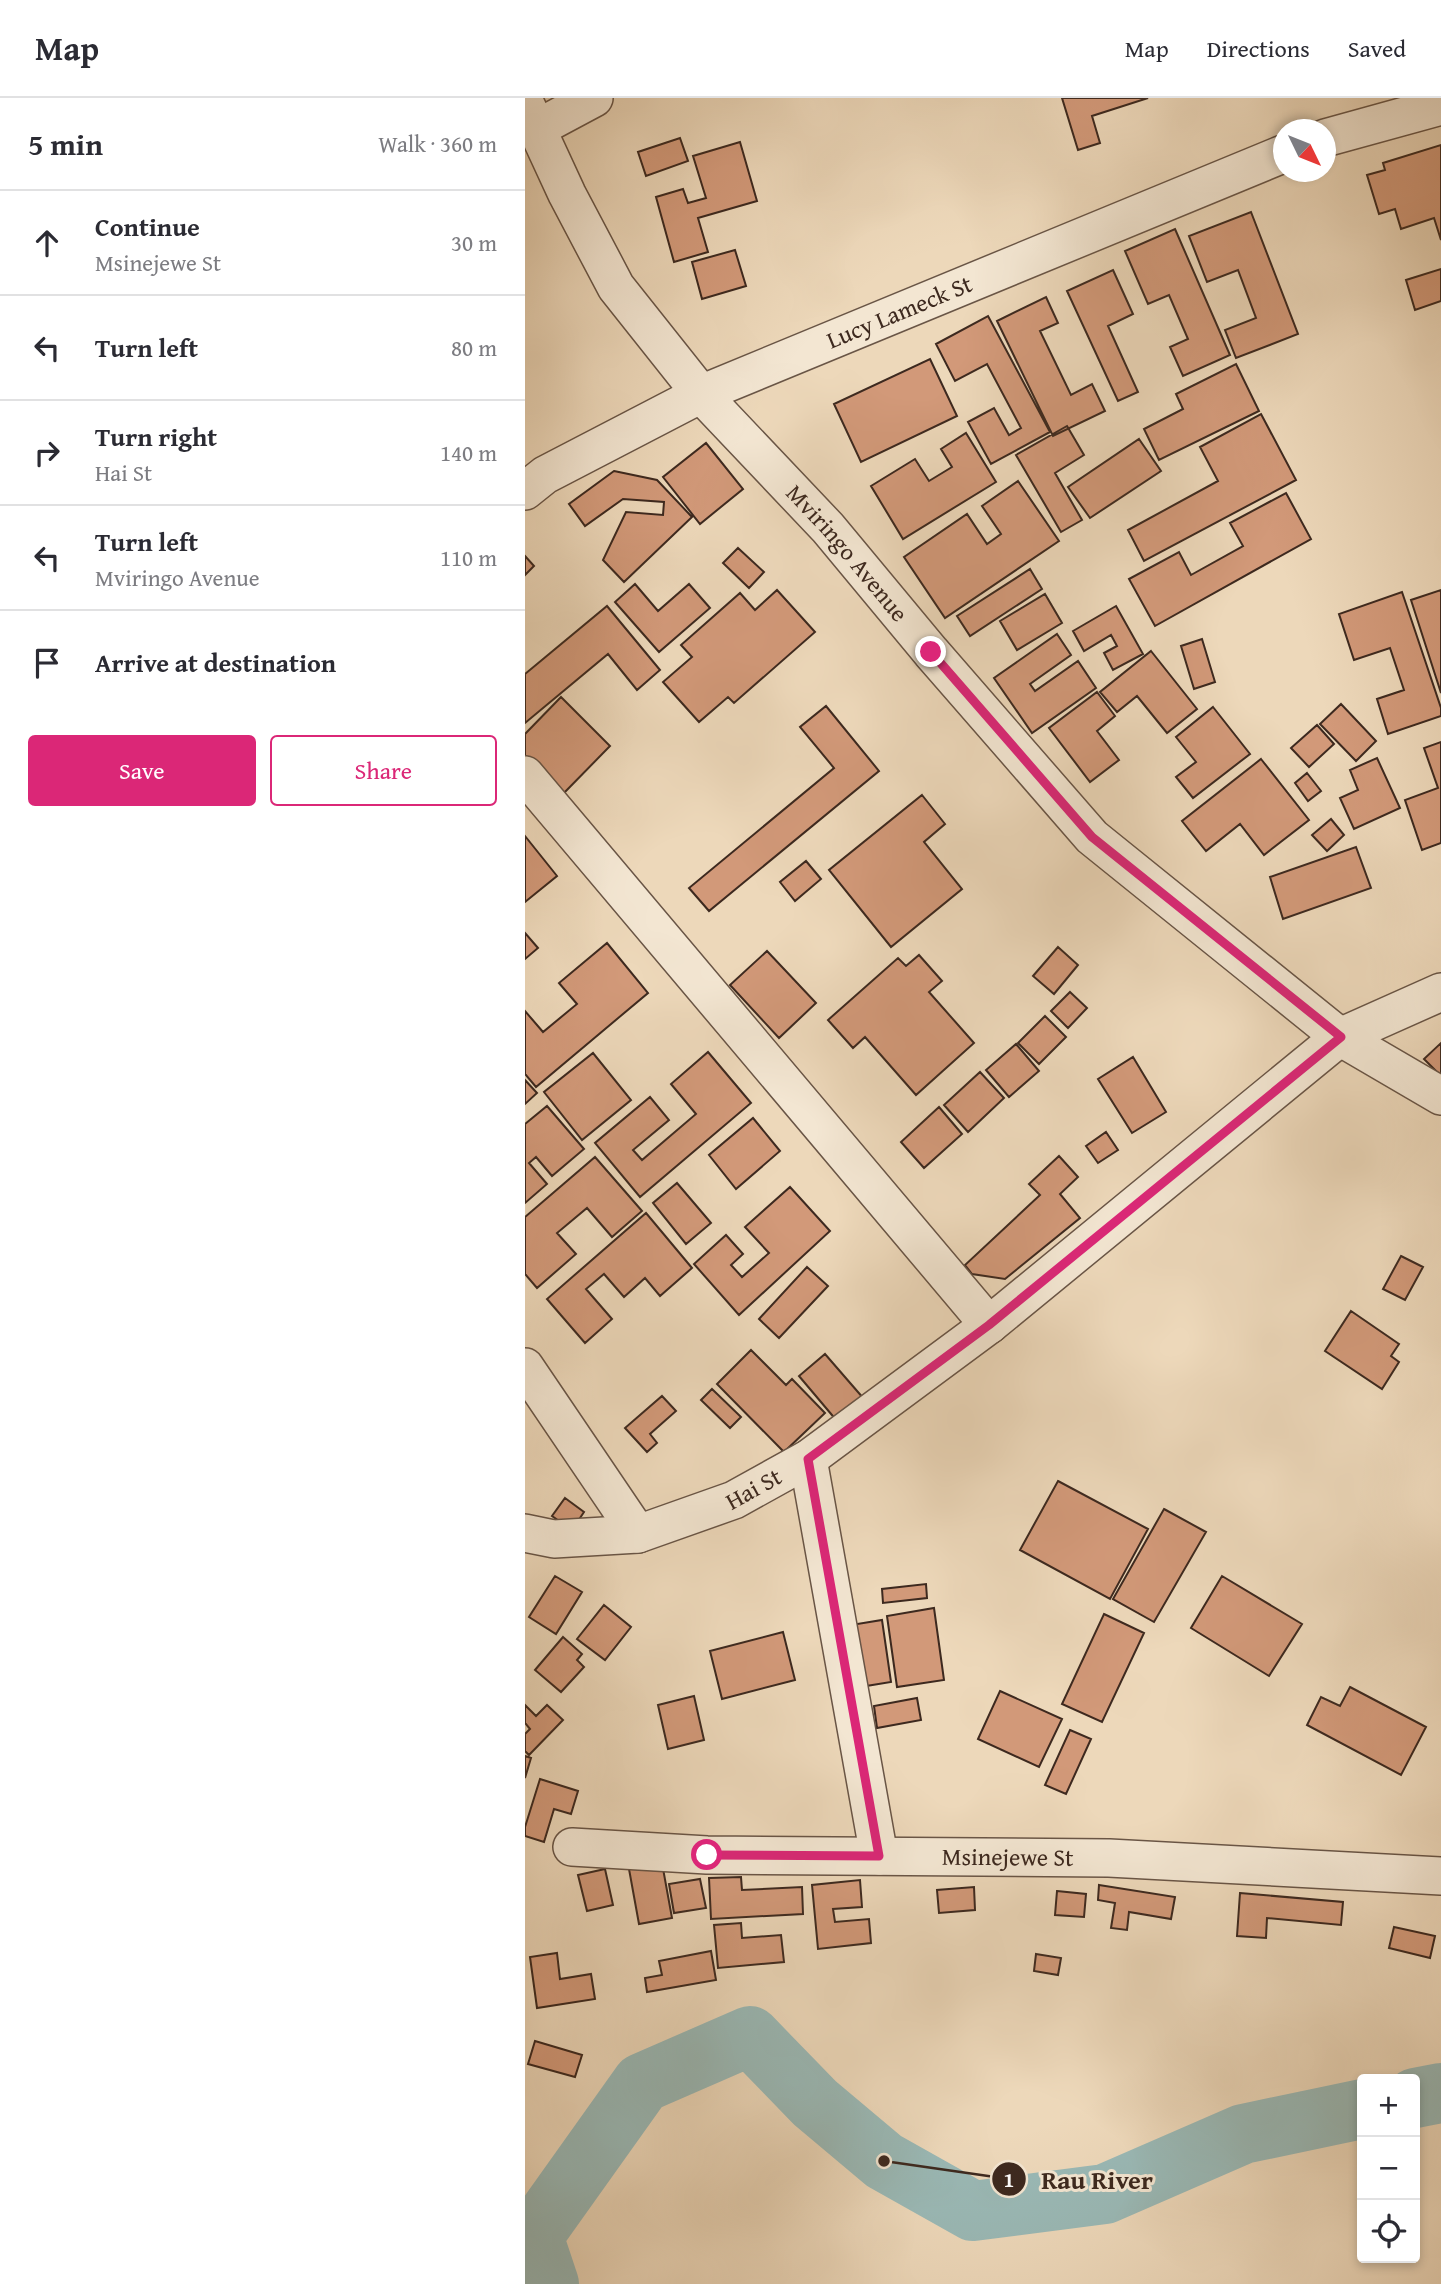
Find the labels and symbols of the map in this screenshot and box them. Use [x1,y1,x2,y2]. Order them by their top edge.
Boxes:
north arrow [1273,119,1336,182]
street label: Lucy Lameck St [821,266,978,357]
street label: Mviringo Avenue [778,476,917,629]
route end [915,636,946,667]
street label: Hai St [719,1459,788,1518]
route start [691,1839,722,1870]
street label: Msinejewe St [942,1839,1074,1875]
callout: Rau River [992,2156,1166,2203]
text: Rau River [1041,2160,1153,2199]
text: 1 [1004,2164,1014,2195]

